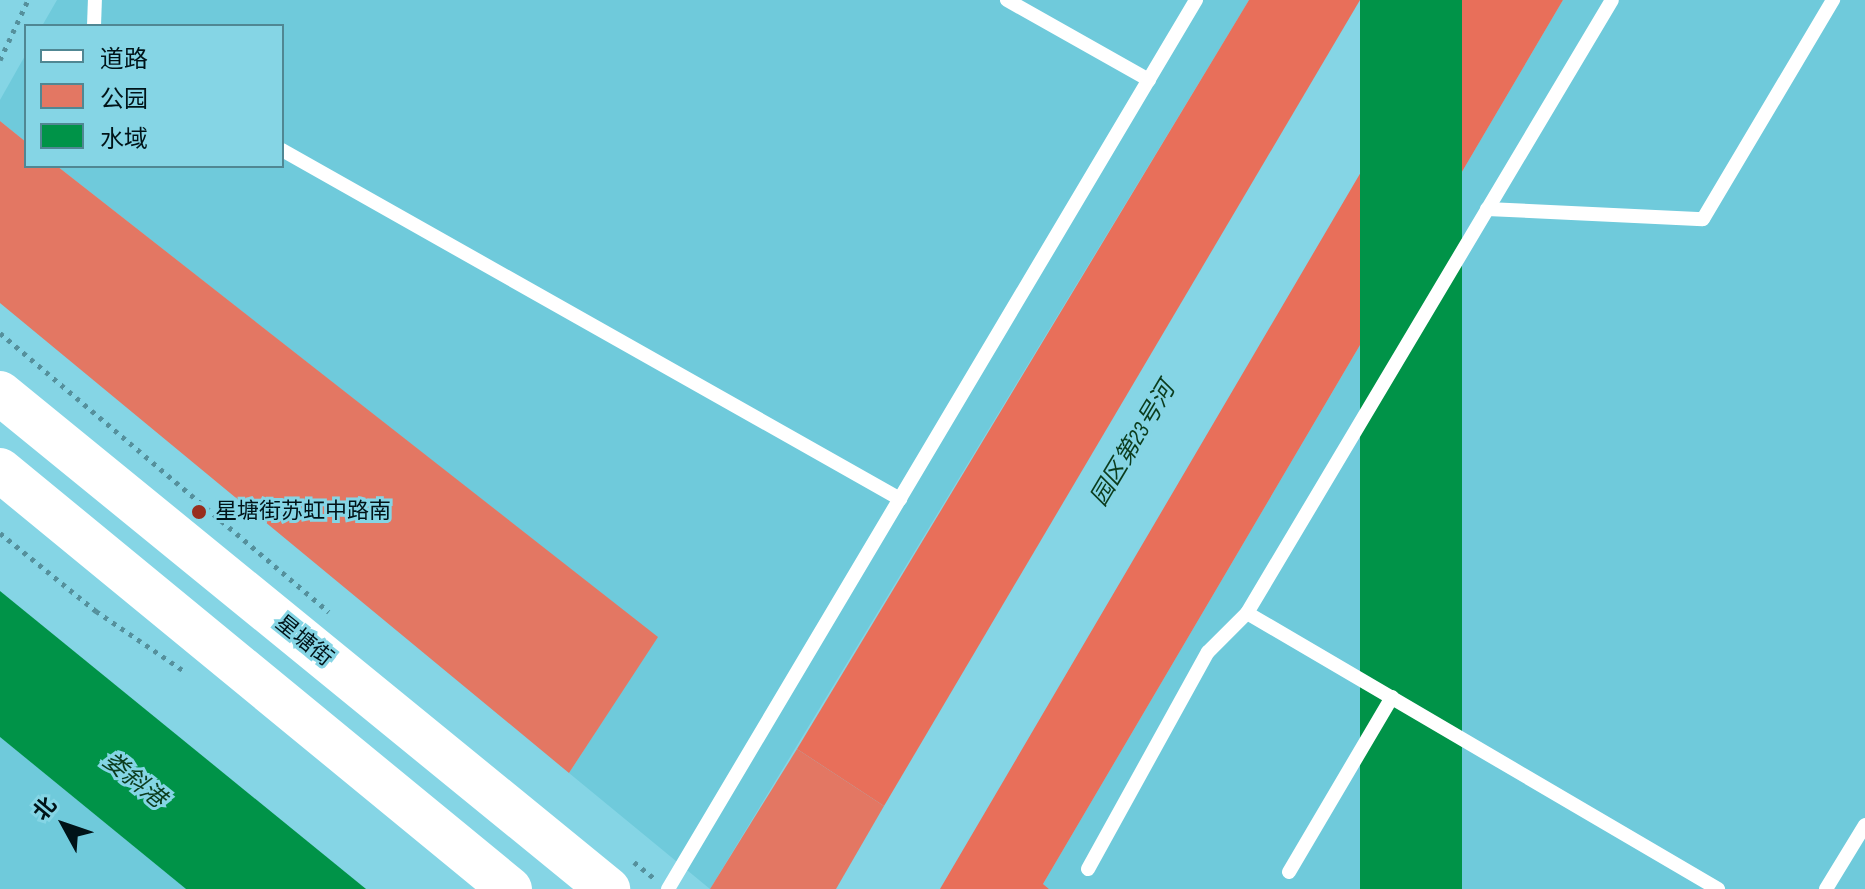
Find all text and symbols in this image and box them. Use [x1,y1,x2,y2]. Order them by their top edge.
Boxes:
legend [24,24,284,168]
text: 道路 [100,45,148,74]
text: 公园 [100,85,148,114]
text: 水域 [100,125,148,154]
water label: 园区第23号河 [1085,377,1181,511]
place label: 星塘街苏虹中路南 [215,499,391,525]
marker: 星塘街苏虹中路南 [190,503,208,521]
street label: 星塘街 [270,610,338,672]
water label: 娄斜港 [97,746,171,814]
north arrow [24,785,104,865]
text: 北 [28,792,63,826]

